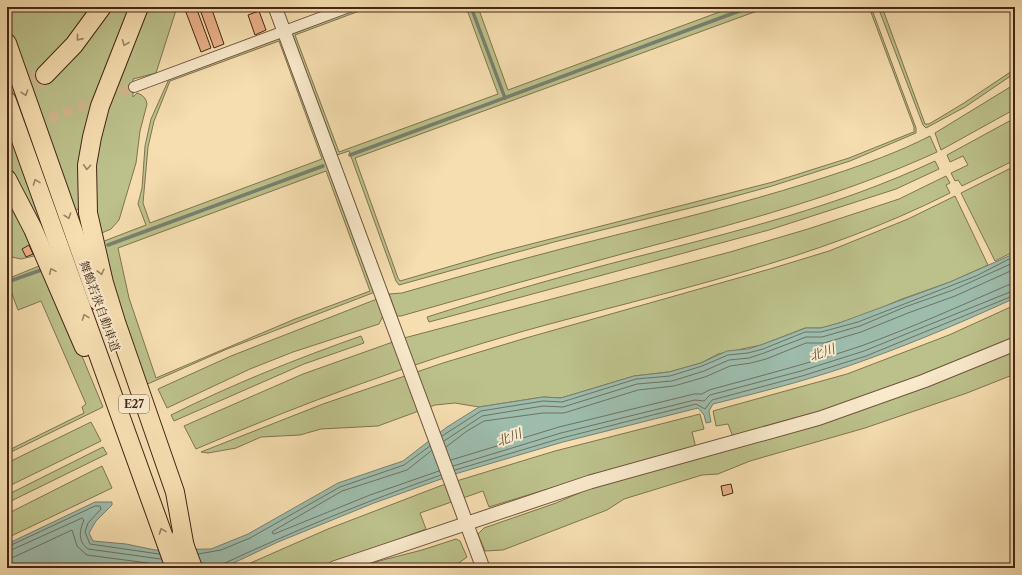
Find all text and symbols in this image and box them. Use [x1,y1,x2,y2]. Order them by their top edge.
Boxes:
one-way arrow [76,34,83,41]
one-way arrow [122,40,130,47]
one-way arrow [20,90,28,97]
one-way arrow [83,164,92,170]
one-way arrow [33,179,41,186]
one-way arrow [63,212,72,219]
street label: 舞鶴若狭自動車道 [77,258,123,354]
one-way arrow [48,268,56,275]
one-way arrow [96,268,105,275]
one-way arrow [82,313,90,320]
water label: 北川 [807,340,839,364]
road number: E27 [119,395,149,413]
water label: 北川 [494,424,526,449]
one-way arrow [159,528,167,535]

